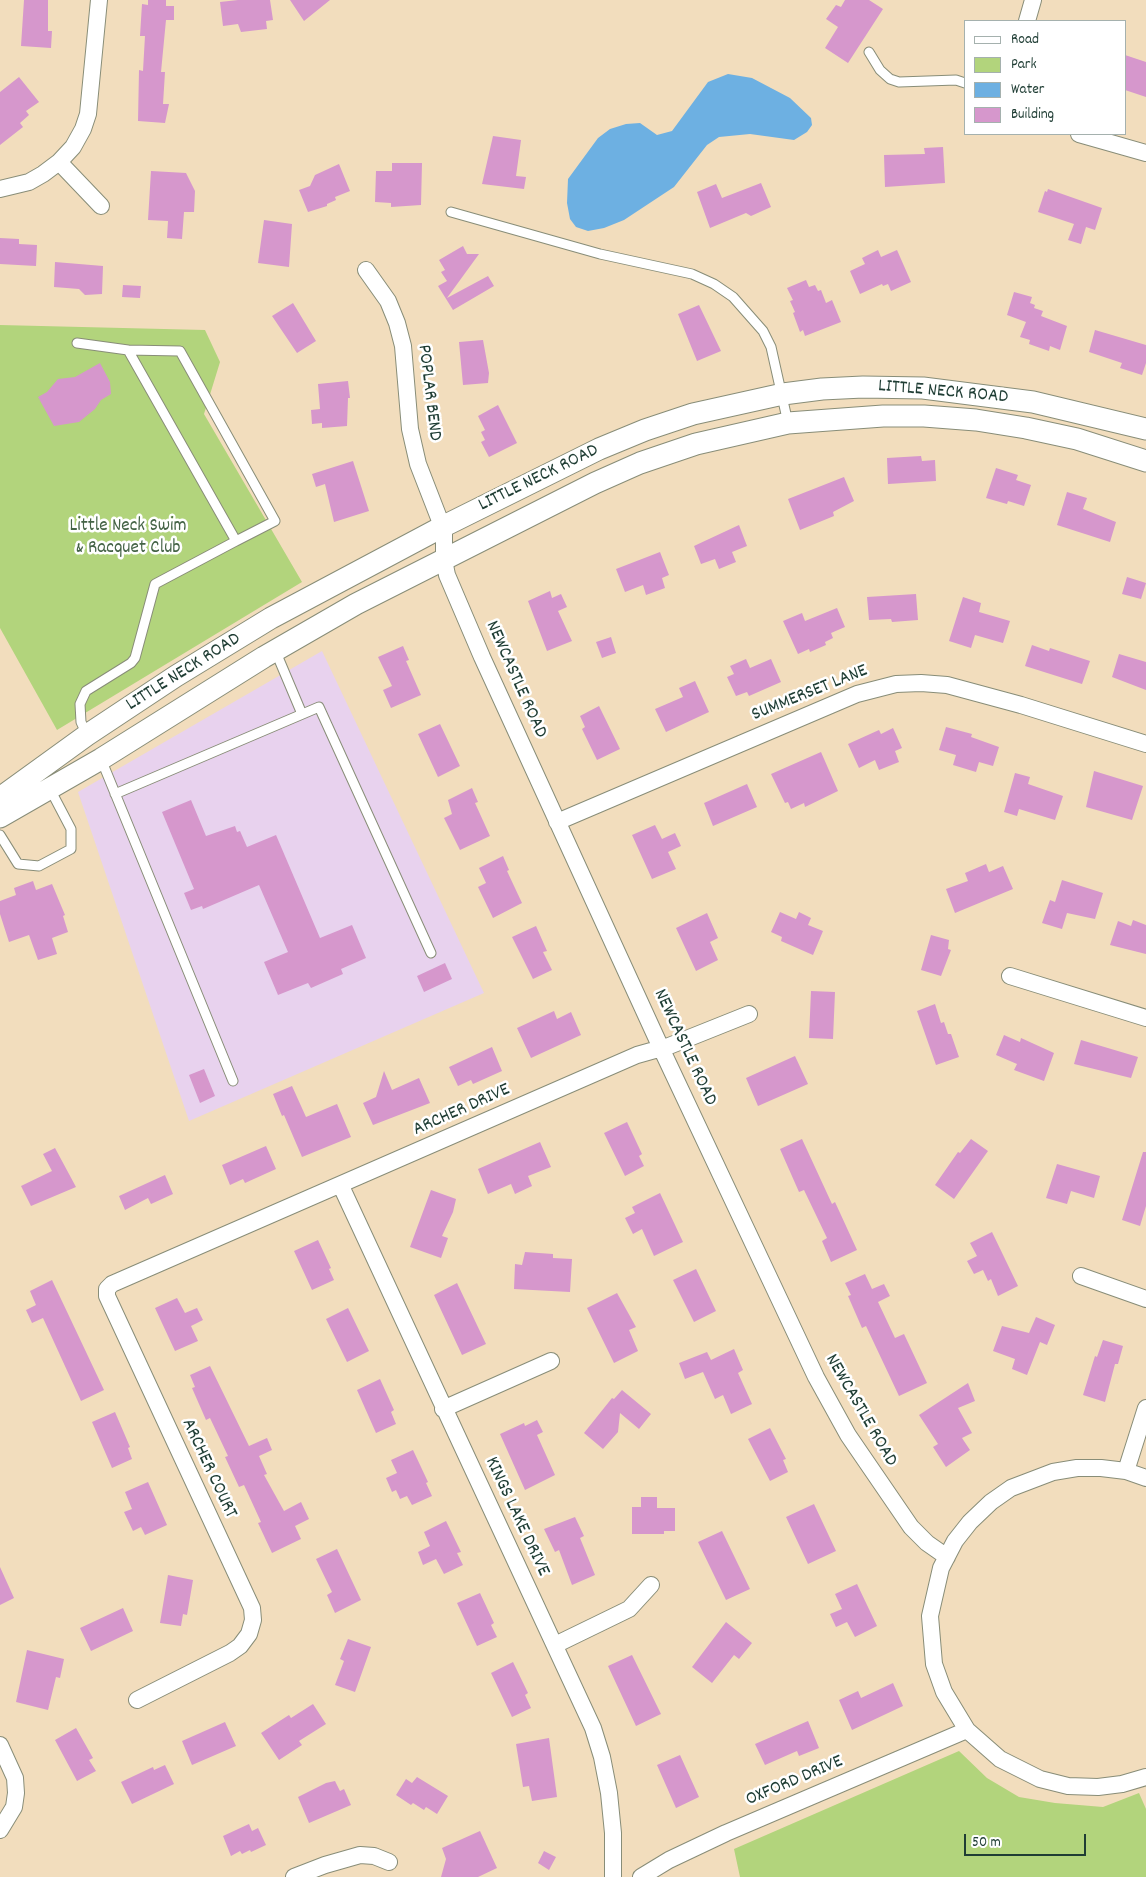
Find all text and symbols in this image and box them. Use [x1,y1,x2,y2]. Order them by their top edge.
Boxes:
legend [964,20,1126,135]
text: Road [1011,29,1039,51]
text: Park [1011,54,1037,76]
text: Water [1011,79,1044,101]
text: Building [1011,104,1054,126]
street label: POPLAR BEND [411,344,445,442]
street label: LITTLE NECK ROAD [877,376,1009,410]
street label: LITTLE NECK ROAD [475,440,603,518]
park label: Little Neck Swim & Racquet Club [69,516,187,560]
street label: NEWCASTLE ROAD [479,618,551,742]
street label: LITTLE NECK ROAD [123,629,245,717]
street label: SUMMERSET LANE [749,660,871,728]
street label: NEWCASTLE ROAD [647,986,721,1110]
street label: ARCHER DRIVE [410,1079,514,1143]
street label: NEWCASTLE ROAD [819,1351,901,1471]
street label: ARCHER COURT [175,1416,241,1522]
street label: KINGS LAKE DRIVE [478,1454,554,1580]
street label: OXFORD DRIVE [743,1751,847,1813]
scale bar [966,1824,1088,1856]
text: 50 m [972,1832,1001,1854]

